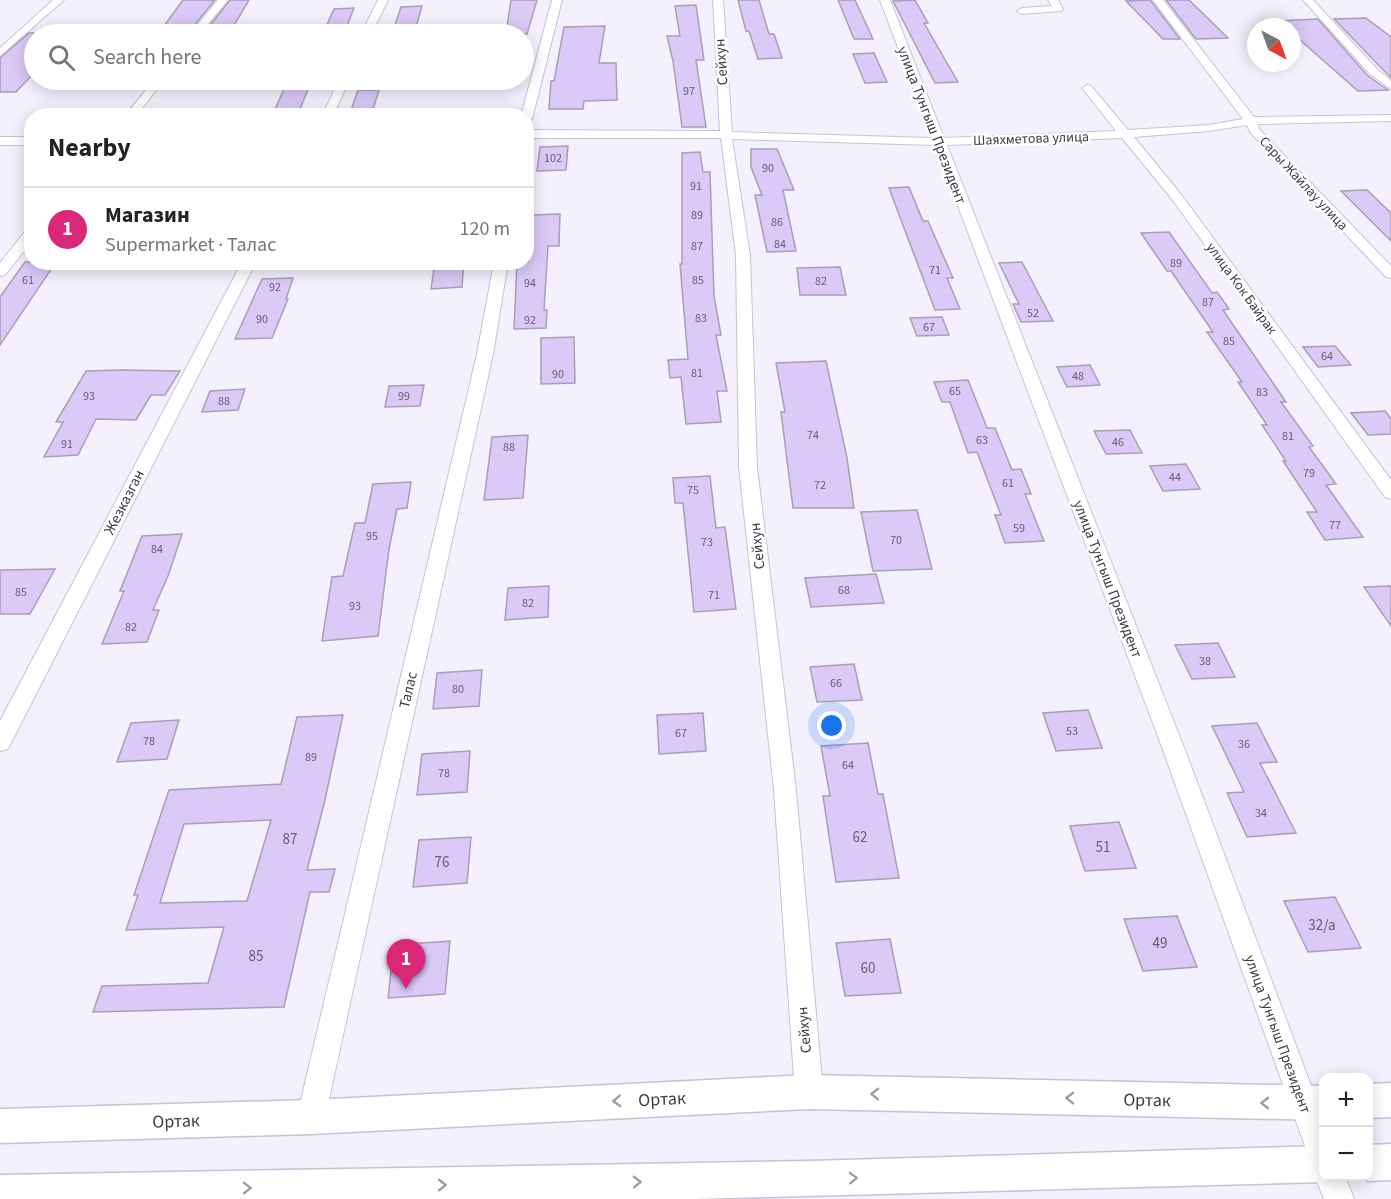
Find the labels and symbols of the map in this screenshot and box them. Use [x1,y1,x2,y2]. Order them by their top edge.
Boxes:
north arrow [1247,18,1301,72]
street label: Сейхун [709,38,734,86]
street label: улица Тунгыш Президент [892,43,971,207]
house number: 97 [683,83,695,100]
street label: Шаяхметова улица [973,127,1089,151]
street label: Сары Жайлау улица [1254,132,1352,235]
house number: 102 [544,150,562,167]
house number: 90 [762,160,774,177]
house number: 91 [690,178,702,195]
house number: 89 [691,207,703,224]
house number: 86 [771,214,783,231]
house number: 84 [774,236,786,253]
house number: 87 [691,238,703,255]
street label: улица Кок Байрак [1201,238,1281,339]
house number: 89 [1170,255,1182,272]
house number: 71 [929,262,941,279]
house number: 61 [22,272,34,289]
house number: 85 [692,272,704,289]
house number: 82 [815,273,827,290]
house number: 94 [524,275,536,292]
house number: 92 [269,279,281,296]
house number: 87 [1202,294,1214,311]
house number: 52 [1027,305,1039,322]
house number: 83 [695,310,707,327]
house number: 90 [256,311,268,328]
house number: 92 [524,312,536,329]
house number: 67 [923,319,935,336]
house number: 85 [1223,333,1235,350]
house number: 64 [1321,348,1333,365]
house number: 81 [691,365,703,382]
house number: 90 [552,366,564,383]
house number: 48 [1072,368,1084,385]
house number: 65 [949,383,961,400]
house number: 83 [1256,384,1268,401]
house number: 93 [83,388,95,405]
house number: 99 [398,388,410,405]
house number: 88 [218,393,230,410]
house number: 74 [807,427,819,444]
house number: 81 [1282,428,1294,445]
house number: 63 [976,432,988,449]
house number: 46 [1112,434,1124,451]
house number: 91 [61,436,73,453]
house number: 88 [503,439,515,456]
house number: 79 [1303,465,1315,482]
street label: Жезказган [99,466,150,538]
house number: 44 [1169,469,1181,486]
house number: 61 [1002,475,1014,492]
house number: 72 [814,477,826,494]
house number: 75 [687,482,699,499]
street label: улица Тунгыш Президент [1068,497,1147,661]
house number: 77 [1329,517,1341,534]
house number: 59 [1013,520,1025,537]
street label: Сейхун [745,522,770,570]
house number: 95 [366,528,378,545]
house number: 70 [890,532,902,549]
house number: 73 [701,534,713,551]
house number: 84 [151,541,163,558]
house number: 68 [838,582,850,599]
house number: 85 [15,584,27,601]
house number: 71 [708,587,720,604]
house number: 82 [522,595,534,612]
house number: 93 [349,598,361,615]
house number: 82 [125,619,137,636]
house number: 38 [1199,653,1211,670]
street label: Талас [394,670,423,710]
house number: 66 [830,675,842,692]
house number: 80 [452,681,464,698]
your location [817,711,846,740]
house number: 53 [1066,723,1078,740]
house number: 67 [675,725,687,742]
house number: 78 [143,733,155,750]
house number: 36 [1238,736,1250,753]
house number: 89 [305,749,317,766]
house number: 64 [842,757,854,774]
house number: 78 [438,765,450,782]
house number: 34 [1255,805,1267,822]
house number: 62 [853,827,867,848]
house number: 87 [283,829,297,850]
house number: 51 [1096,837,1110,858]
house number: 76 [435,852,449,873]
house number: 32/а [1308,915,1336,936]
house number: 49 [1153,933,1167,954]
pin: 1 [386,940,426,989]
house number: 85 [249,946,263,967]
street label: улица Тунгыш Президент [1239,952,1316,1116]
house number: 60 [861,958,875,979]
street label: Сейхун [792,1006,817,1054]
street label: Ортак [638,1086,686,1113]
one-way arrow [871,1087,880,1100]
street label: Ортак [1123,1088,1171,1113]
one-way arrow [1066,1092,1075,1105]
one-way arrow [613,1095,622,1108]
one-way arrow [1261,1097,1270,1110]
street label: Ортак [152,1108,200,1135]
one-way arrow [849,1172,858,1184]
one-way arrow [633,1176,642,1188]
one-way arrow [438,1179,447,1191]
one-way arrow [243,1182,252,1194]

